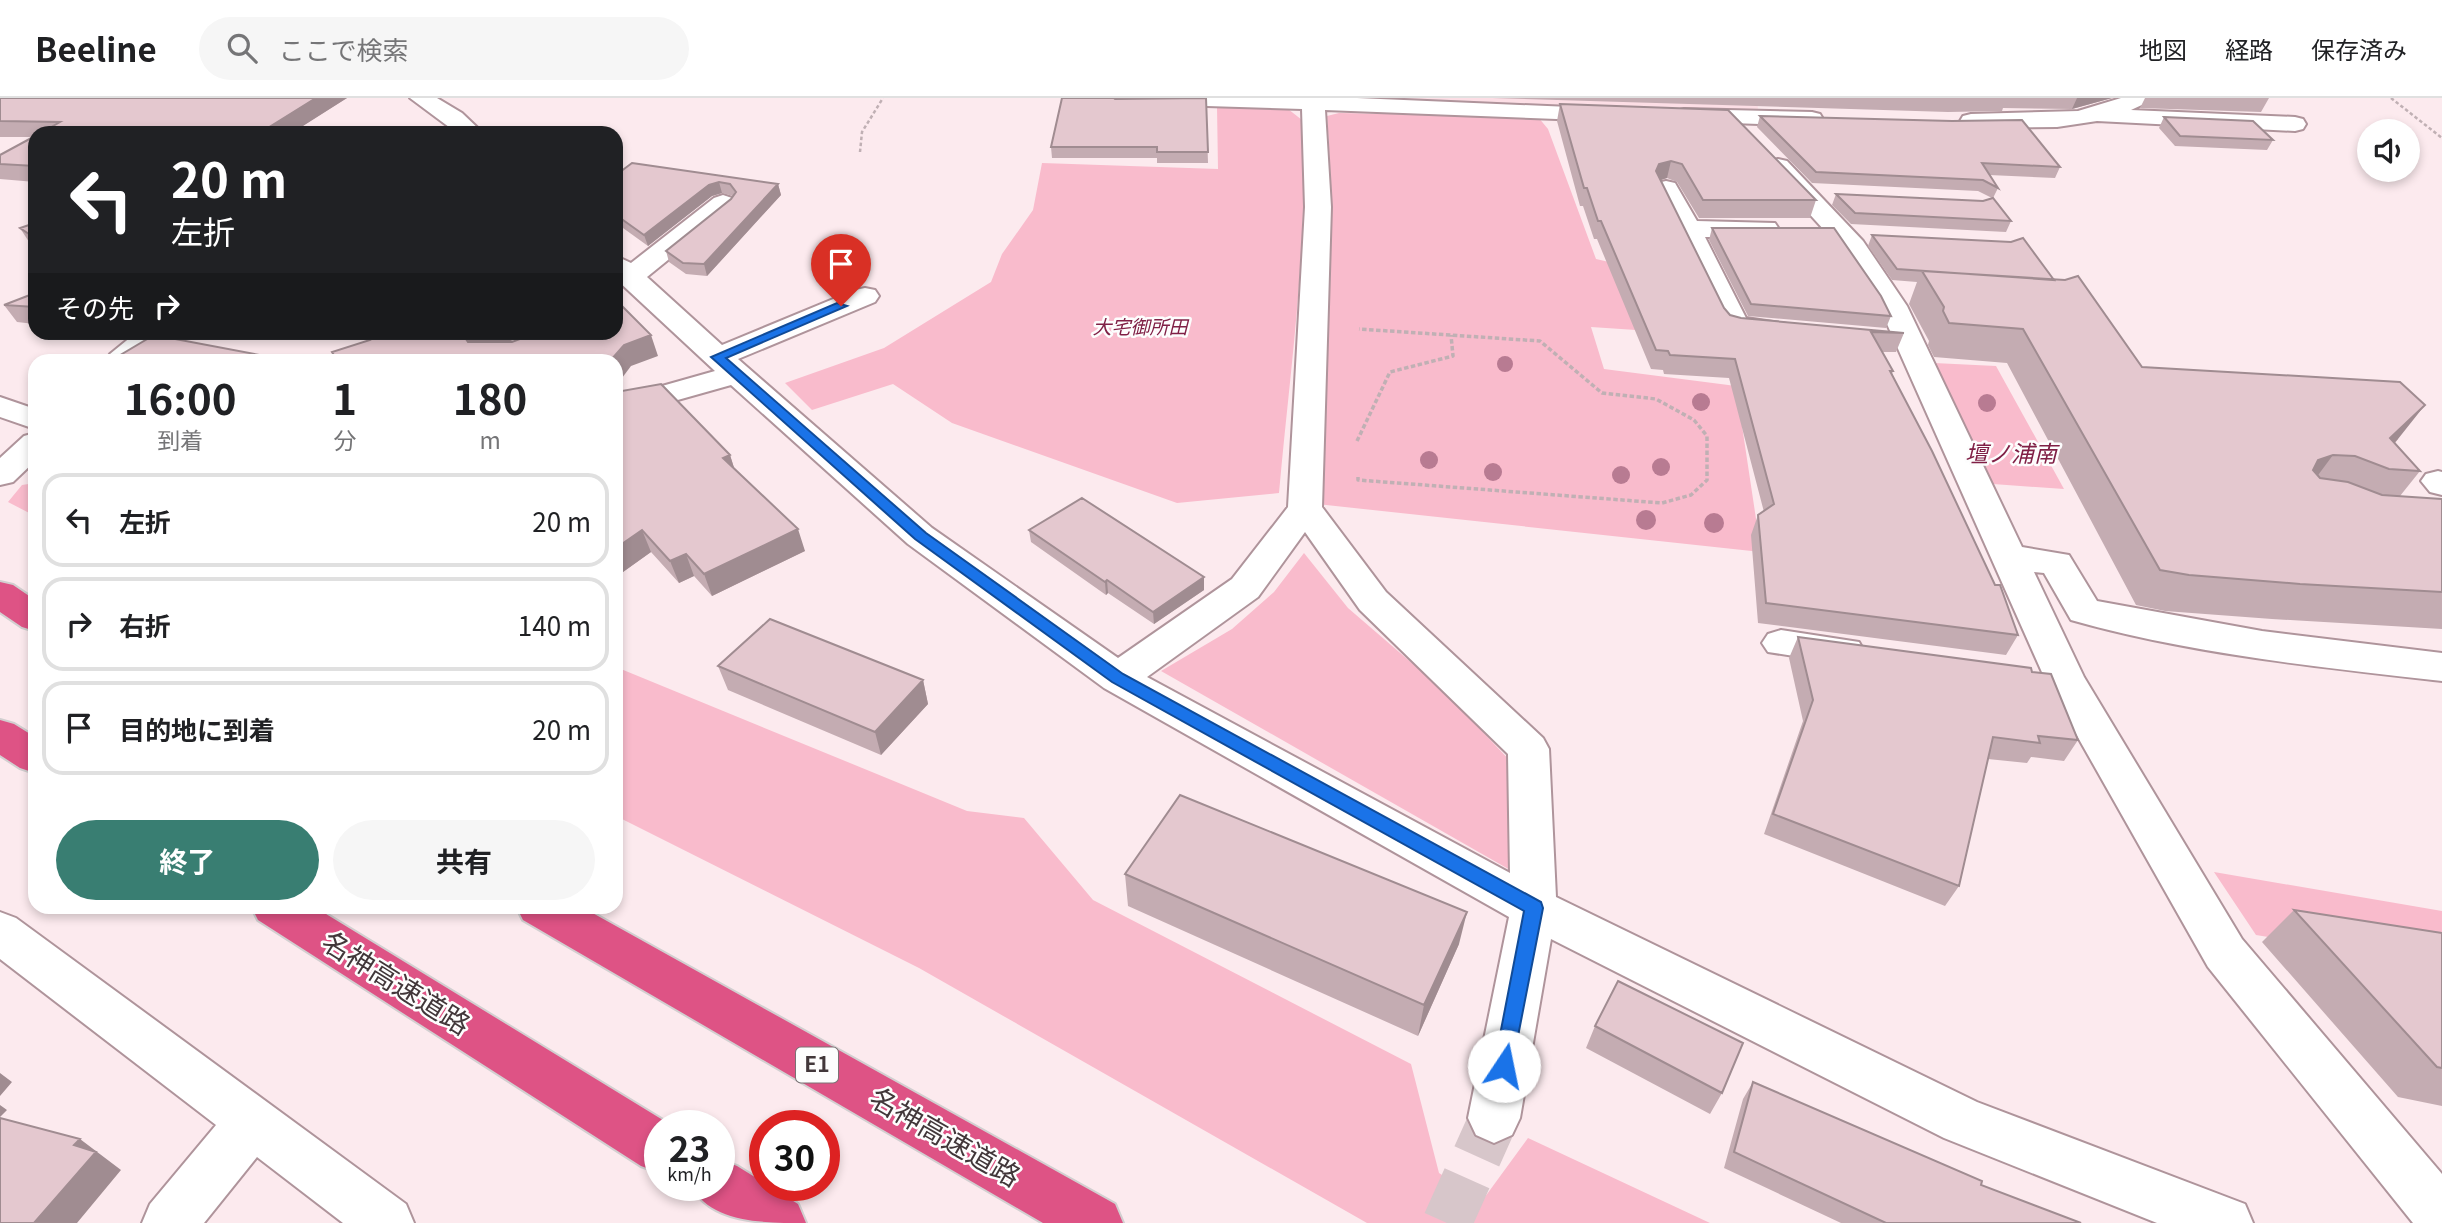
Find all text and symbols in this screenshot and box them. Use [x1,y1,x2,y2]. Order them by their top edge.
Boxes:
search box [199,17,689,80]
text: Beeline [35,24,157,72]
icon: search [223,29,261,67]
text: ここで検索 [279,30,409,67]
text: 地図 [2139,31,2187,66]
text: 経路 [2225,31,2273,66]
text: 保存済み [2311,31,2407,66]
map controls [2357,119,2420,182]
button: sound [2357,119,2420,182]
text: 20 m [171,141,287,212]
icon: left [56,154,147,245]
text: 左折 [171,207,235,253]
pin [811,234,871,306]
icon: arrive [822,245,860,283]
icon: right [148,287,186,325]
text: その先 [56,288,134,325]
park label: 大宅御所田 [1092,312,1189,339]
text: 16:00 [124,366,237,427]
text: 1 [332,366,357,427]
text: 180 [453,366,527,427]
text: 到着 [157,422,203,456]
text: 分 [333,422,356,456]
text: m [479,422,501,456]
park label: 壇ノ浦南 [1965,435,2060,469]
icon: left [60,501,98,539]
text: 左折 [119,502,171,539]
text: 20 m [532,502,591,539]
icon: right [60,605,98,643]
text: 右折 [119,606,171,643]
text: 140 m [518,606,591,643]
icon: arrive [60,709,98,747]
text: 目的地に到着 [119,710,275,747]
text: 20 m [532,710,591,747]
button: 終了 [56,820,319,900]
button: 共有 [333,820,595,900]
street label: 名神高速道路 [315,920,479,1043]
position arrow [1467,1029,1541,1103]
road number: E1 [796,1048,838,1082]
street label: 名神高速道路 [863,1076,1029,1195]
speed limit sign: 30 [749,1110,840,1201]
text: 23 [669,1121,710,1172]
text: km/h [667,1160,712,1186]

